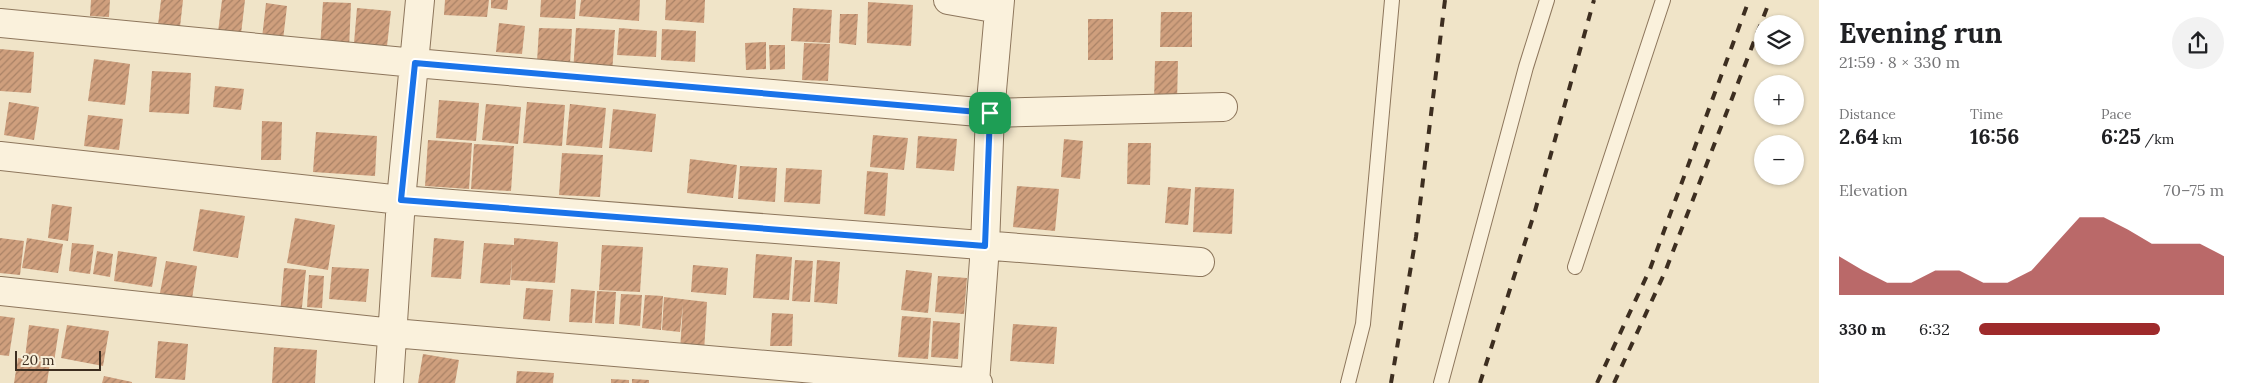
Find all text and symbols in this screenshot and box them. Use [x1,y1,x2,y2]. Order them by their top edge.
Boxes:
map controls [1754,15,1804,185]
button: layers [1754,15,1804,65]
text: Evening run [1839,15,2002,51]
button: share [2172,17,2224,69]
text: 21:59 · 8 × 330 m [1839,52,1960,72]
button: + [1754,75,1804,125]
pin [969,92,1011,134]
icon: arrive [976,99,1004,127]
text: Distance [1839,105,1896,123]
text: Time [1970,105,2003,123]
text: Pace [2101,105,2132,123]
text: 2.64 [1839,123,1879,150]
text: 16:56 [1970,123,2019,150]
text: 6:25 [2101,123,2141,150]
text: km [1879,130,1902,148]
text: /km [2141,130,2174,148]
button: − [1754,135,1804,185]
text: Elevation [1839,180,1908,200]
text: 70–75 m [2164,180,2224,200]
text: 330 m [1839,319,1886,339]
text: 6:32 [1919,319,1950,339]
scale bar [15,348,101,371]
text: 20 m [22,351,54,369]

